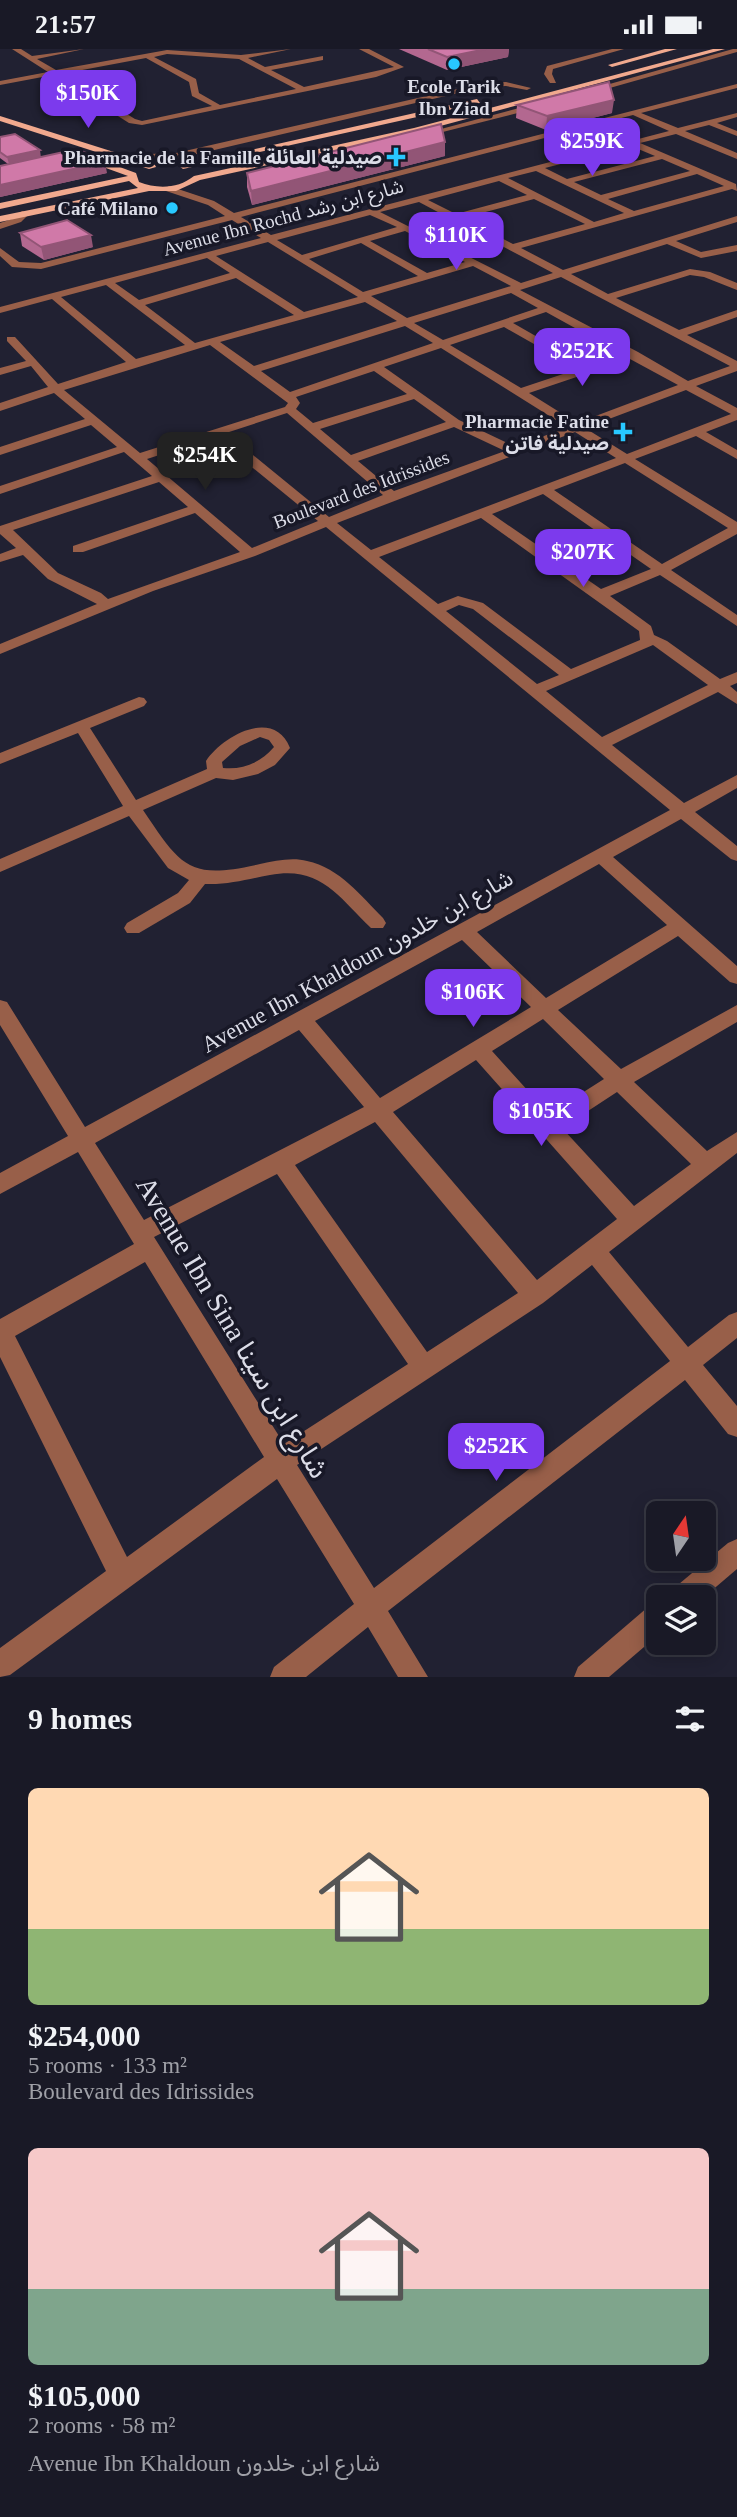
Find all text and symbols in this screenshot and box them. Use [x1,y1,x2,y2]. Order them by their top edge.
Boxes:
text: 21:57 [35,10,96,39]
marker: Ecole Tarik Ibn Ziad [446,56,462,72]
pin: $150K [39,71,137,130]
place label: Ecole Tarik Ibn Ziad [407,76,501,119]
text: $150K [56,80,120,105]
pin: $259K [543,118,641,178]
text: $259K [560,128,624,153]
place label: Pharmacie de la Famille صيدلية العائلة [64,147,382,168]
marker: Pharmacie de la Famille صيدلية العائلة [388,149,404,165]
street label: Avenue Ibn Rochd شارع ابن رشد [160,175,407,263]
place label: Café Milano [57,198,158,219]
marker: Café Milano [164,200,180,216]
pin: $110K [407,213,505,272]
text: $110K [425,222,487,247]
pin: $252K [533,329,631,388]
text: $252K [550,338,614,363]
place label: Pharmacie Fatine صيدلية فاتن [465,411,609,454]
marker: Pharmacie Fatine صيدلية فاتن [615,424,631,440]
pin: $254K [156,433,254,492]
text: $254K [173,442,237,467]
street label: Boulevard des Idrissides [270,446,452,533]
pin: $207K [534,529,632,589]
text: $207K [551,539,615,564]
street label: Avenue Ibn Khaldoun شارع ابن خلدون [197,865,519,1061]
pin: $106K [424,969,522,1029]
text: $106K [441,979,505,1004]
pin: $105K [492,1089,590,1148]
text: $105K [509,1098,573,1123]
street label: Avenue Ibn Sina شارع ابن سينا [126,1171,335,1486]
pin: $252K [447,1423,545,1483]
text: $252K [464,1433,528,1458]
north arrow [646,1501,716,1571]
map controls [646,1501,716,1655]
button: layers [646,1585,716,1655]
icon: filters [671,1700,709,1738]
text: 9 homes [28,1702,132,1735]
icon: home [306,1834,432,1960]
text: $254,000 [28,2019,141,2052]
text: 5 rooms · 133 m² [28,2053,187,2078]
text: Boulevard des Idrissides [28,2079,254,2104]
icon: home [306,2193,432,2319]
text: $105,000 [28,2379,141,2412]
text: 2 rooms · 58 m² [28,2413,175,2438]
text: Avenue Ibn Khaldoun شارع ابن خلدون [28,2451,380,2476]

